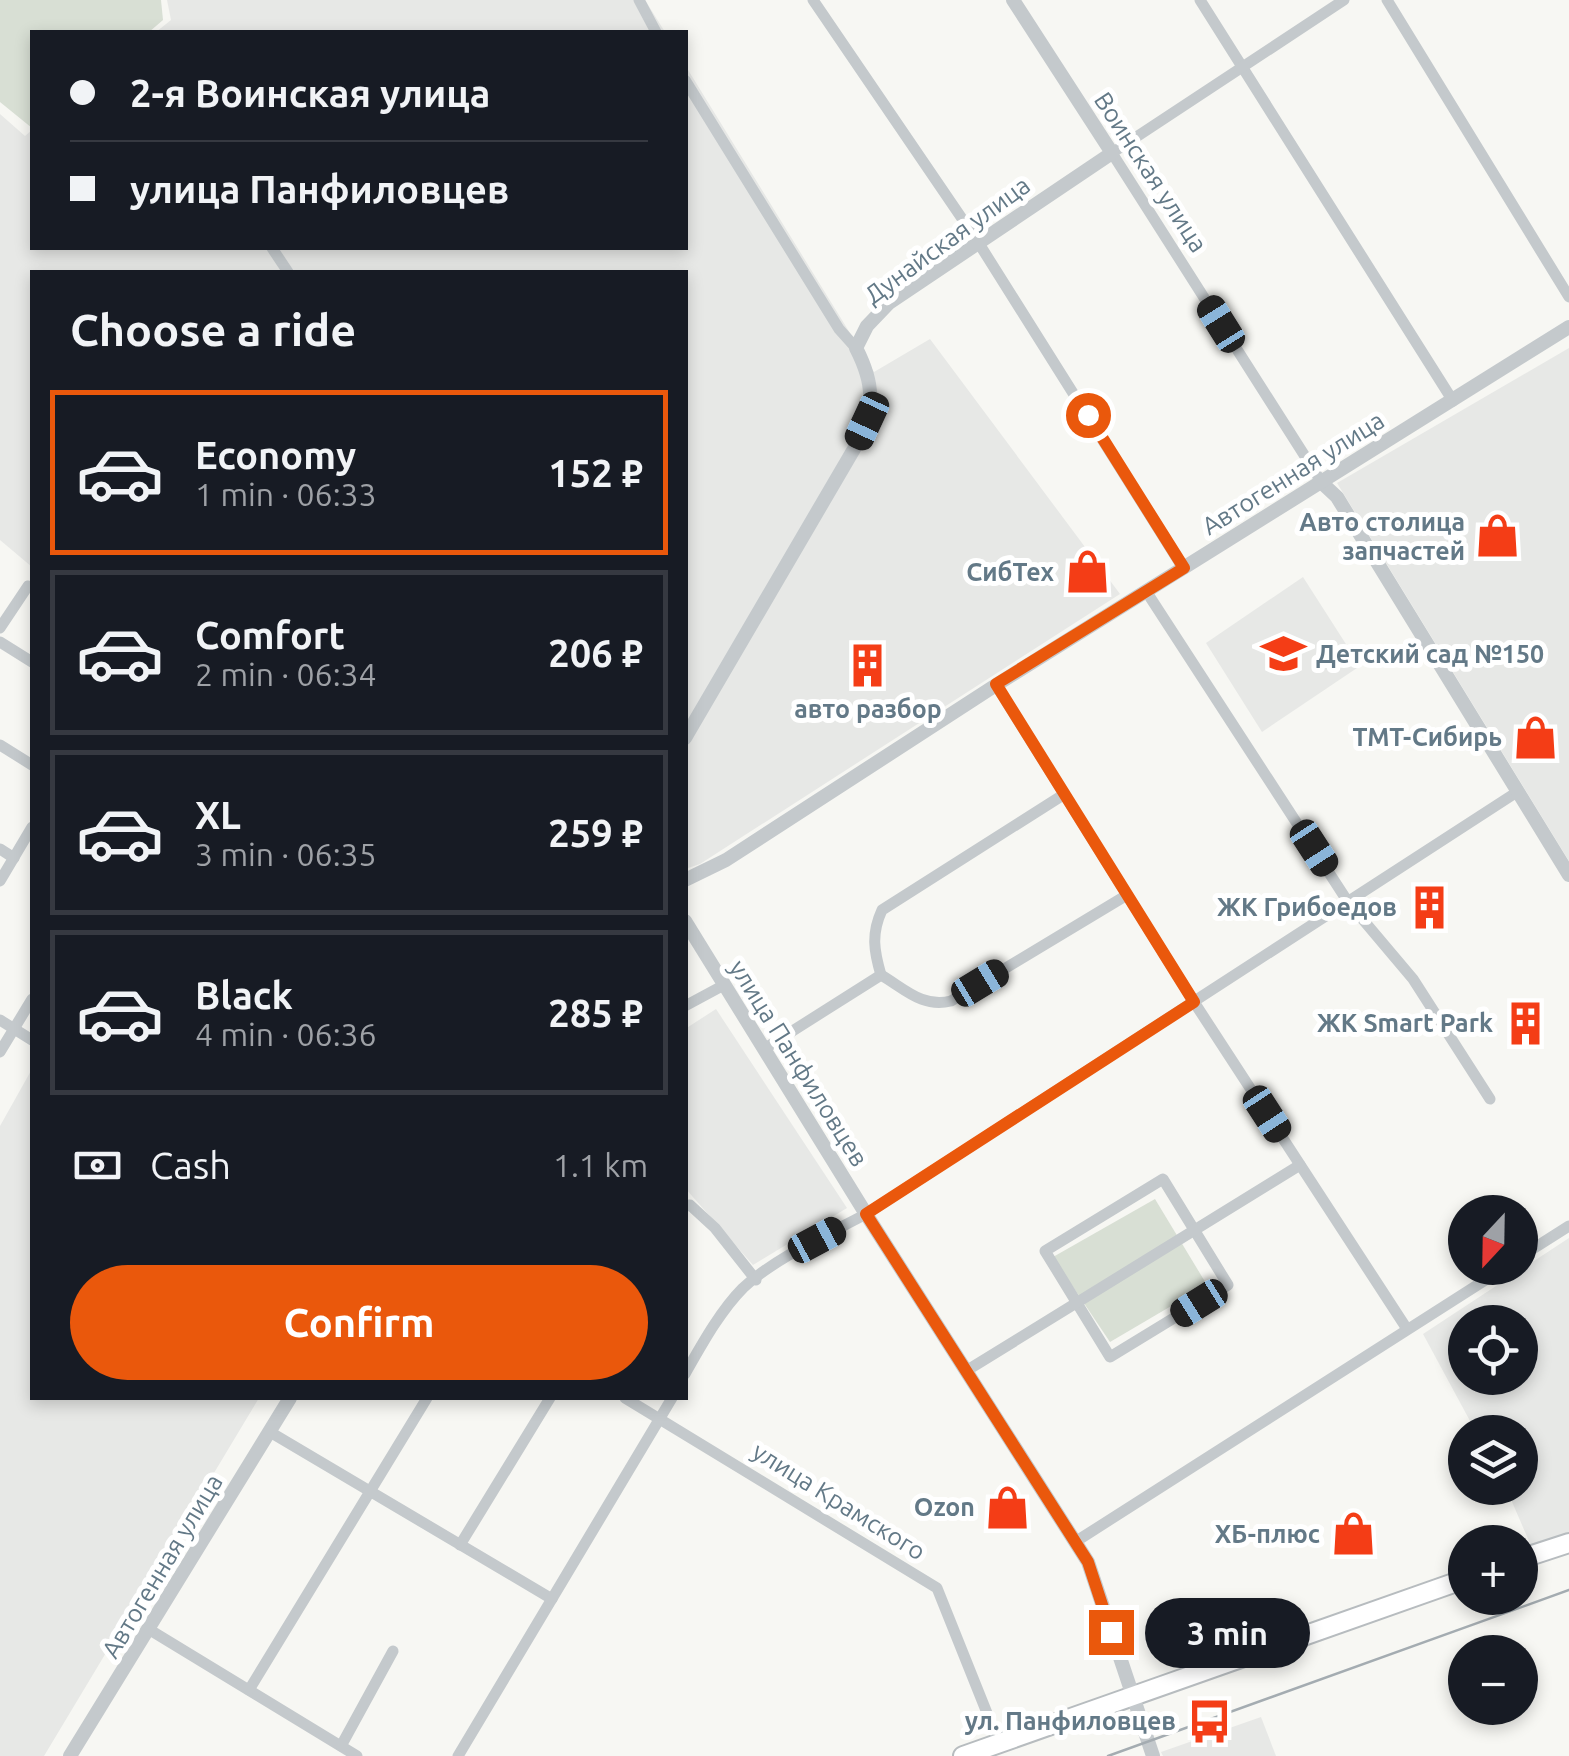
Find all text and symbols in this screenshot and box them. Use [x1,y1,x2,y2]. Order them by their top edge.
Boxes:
text: 2-я Воинская улица [130,72,490,114]
street label: Воинская улица [1089,87,1213,257]
text: улица Панфиловцев [130,168,509,210]
street label: Дунайская улица [859,171,1035,309]
car [1192,291,1250,357]
text: Choose a ride [70,304,356,355]
car [841,387,893,455]
route start [1066,393,1111,438]
street label: Автогенная улица [1197,406,1389,540]
icon: car [75,428,165,518]
text: Economy [195,434,356,476]
text: 152 ₽ [548,452,643,494]
text: 1 min · 06:33 [195,476,377,512]
place label: Авто столица запчастей [1299,508,1465,565]
shop icon: Авто столица запчастей [1474,512,1522,560]
shop icon: СибТех [1063,548,1111,596]
place label: СибТех [966,558,1054,586]
icon: car [75,608,165,698]
text: Comfort [195,614,345,656]
school or university icon: Детский сад №150 [1259,630,1307,678]
text: 206 ₽ [548,632,643,674]
place label: Детский сад №150 [1316,640,1544,668]
building icon: авто разбор [844,641,892,689]
text: 2 min · 06:34 [195,656,377,692]
place label: авто разбор [794,695,942,723]
shop icon: ТМТ-Сибирь [1511,713,1559,761]
place label: ТМТ-Сибирь [1352,723,1502,751]
icon: car [75,788,165,878]
text: XL [195,794,241,836]
text: 259 ₽ [548,812,643,854]
car [1285,815,1343,881]
text: 3 min · 06:35 [195,836,377,872]
building icon: ЖК Грибоедов [1406,883,1454,931]
place label: ЖК Грибоедов [1217,893,1397,921]
street label: улица Панфиловцев [724,955,874,1171]
car [947,955,1013,1011]
icon: car [75,968,165,1058]
text: Black [195,974,293,1016]
text: 285 ₽ [548,992,643,1034]
building icon: ЖК Smart Park [1502,999,1550,1047]
place label: ЖК Smart Park [1317,1009,1493,1037]
text: 4 min · 06:36 [195,1016,377,1052]
car [1238,1081,1296,1147]
icon: cash [70,1138,125,1193]
text: Cash [150,1144,231,1186]
text: 1.1 km [553,1147,648,1183]
north arrow [1448,1195,1538,1285]
map controls [1448,1195,1538,1725]
car [783,1213,851,1267]
button: Confirm [70,1265,648,1380]
car [1166,1274,1232,1332]
button: locate [1448,1305,1538,1395]
button: layers [1448,1415,1538,1505]
street label: улица Крамского [747,1437,931,1565]
street label: Автогенная улица [96,1469,228,1663]
shop icon: Ozon [984,1483,1032,1531]
place label: Ozon [914,1493,975,1521]
shop icon: ХБ-плюс [1329,1510,1377,1558]
place label: ХБ-плюс [1215,1520,1320,1548]
button: + [1448,1525,1538,1615]
callout: 3 min [1146,1597,1311,1667]
route end [1089,1610,1134,1655]
text: 3 min [1187,1615,1268,1651]
button: − [1448,1635,1538,1725]
bus stop icon: ул. Панфиловцев [1185,1697,1233,1745]
place label: ул. Панфиловцев [965,1707,1176,1735]

